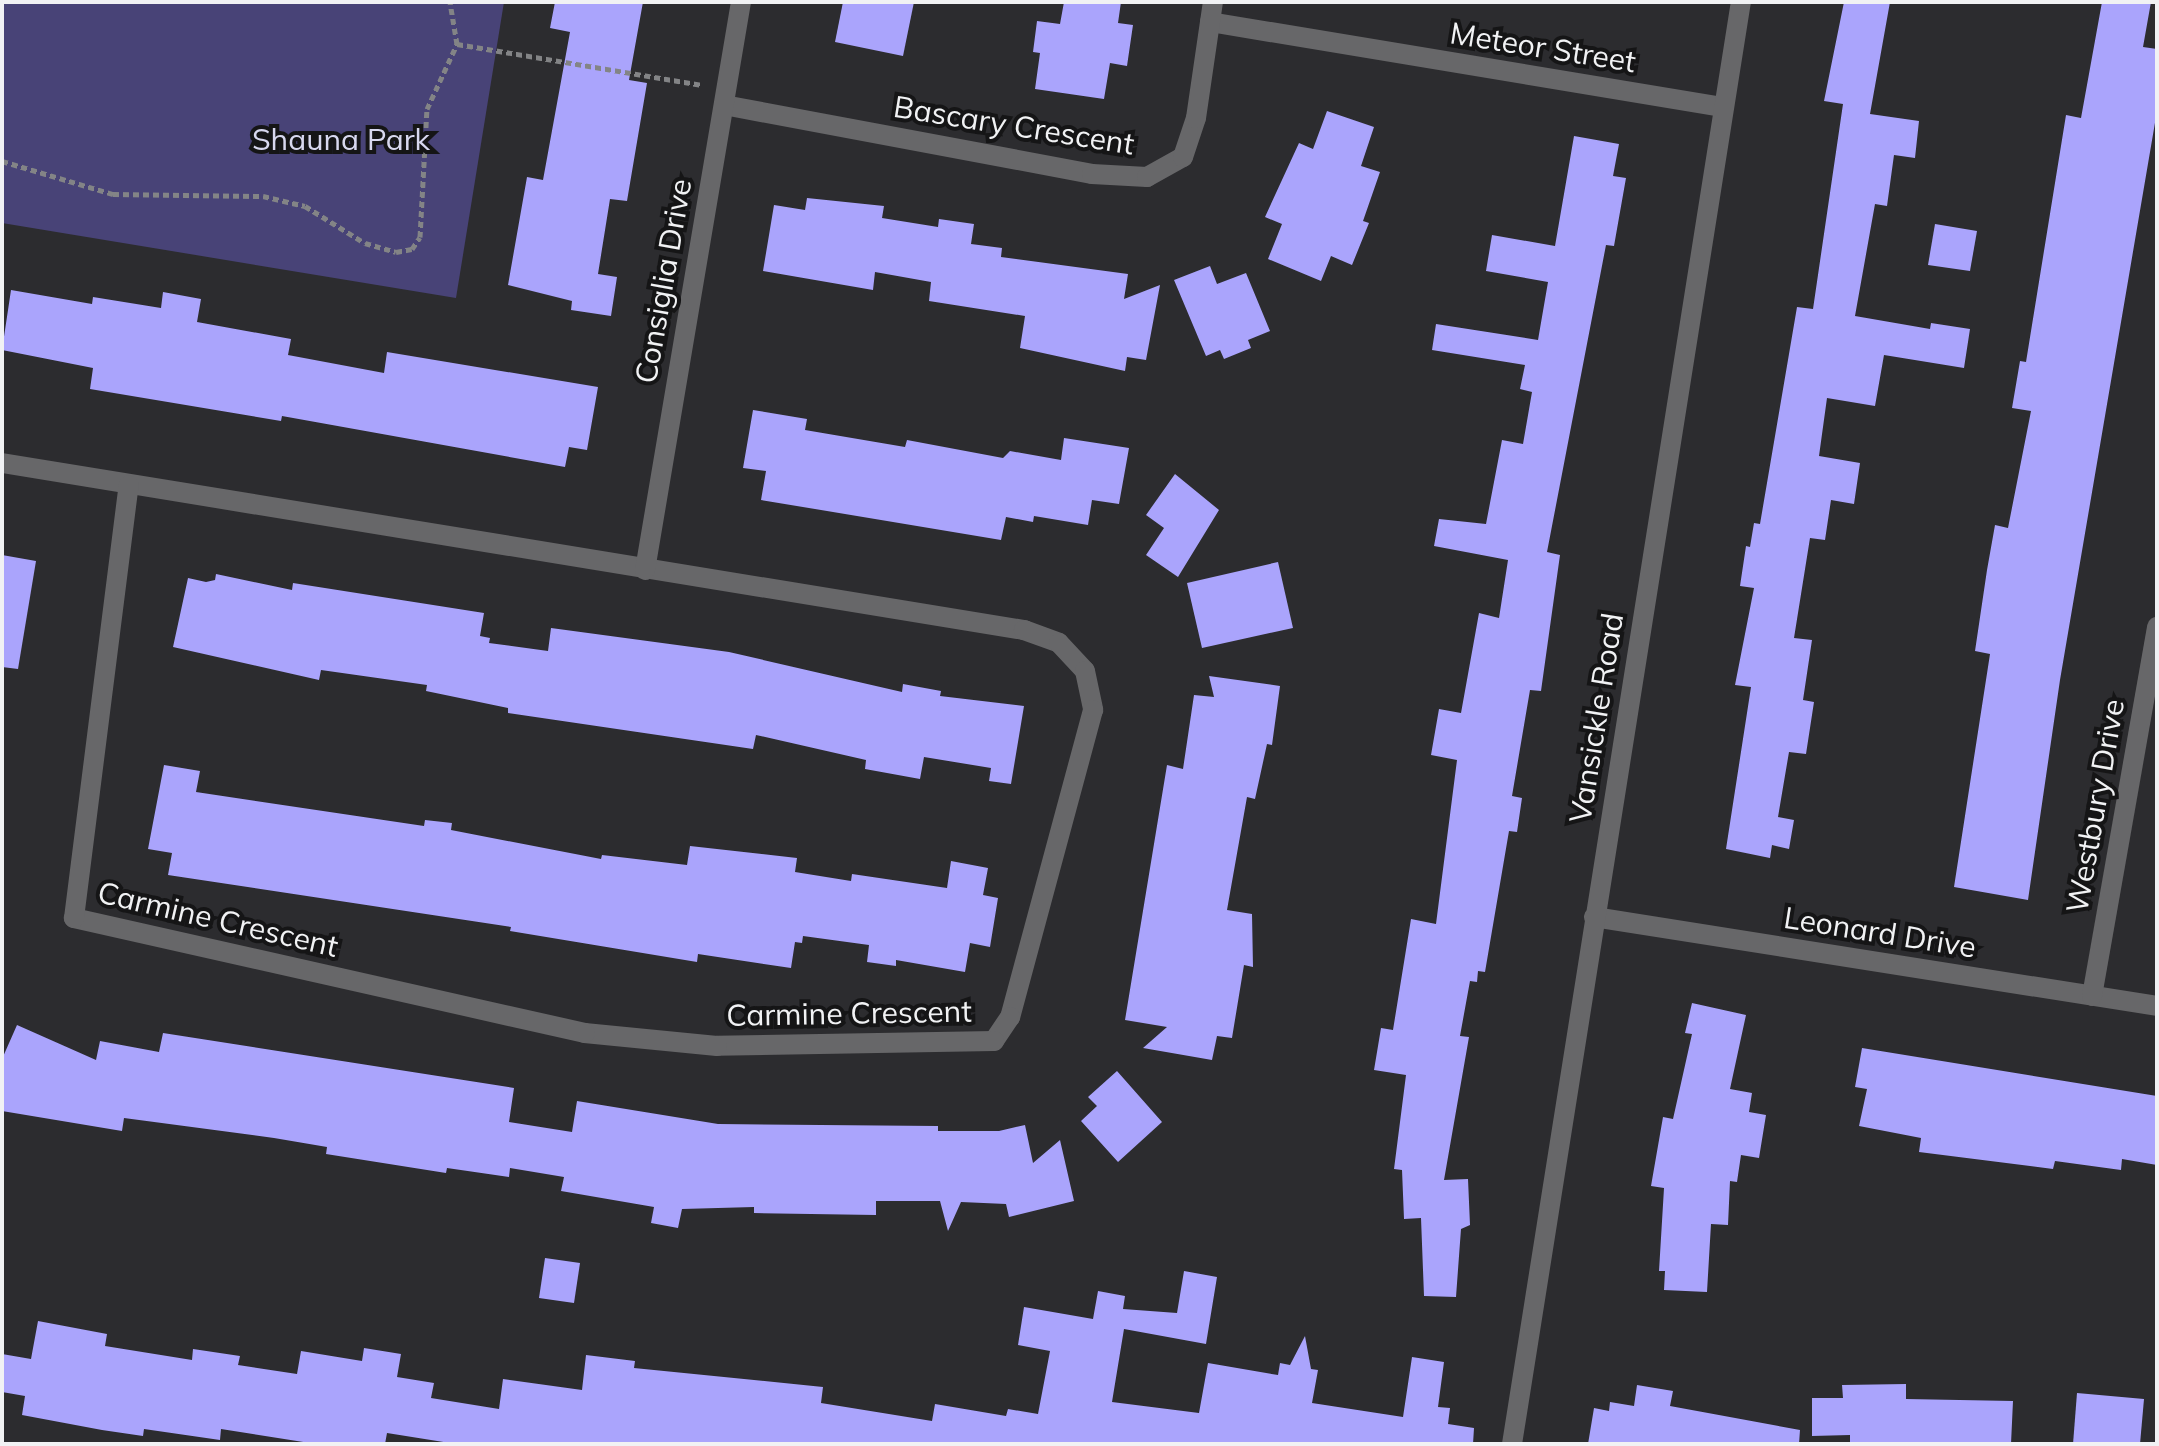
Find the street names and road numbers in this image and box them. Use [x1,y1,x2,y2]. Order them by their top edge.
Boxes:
street label: Meteor Street [1448,15,1638,79]
street label: Bascary Crescent [891,88,1137,162]
street label: Consiglia Drive [627,176,699,386]
street label: Vansickle Road [1562,611,1630,825]
street label: Westbury Drive [2058,696,2132,916]
street label: Carmine Crescent [94,874,342,964]
street label: Leonard Drive [1781,899,1979,965]
street label: Carmine Crescent [726,993,972,1033]

